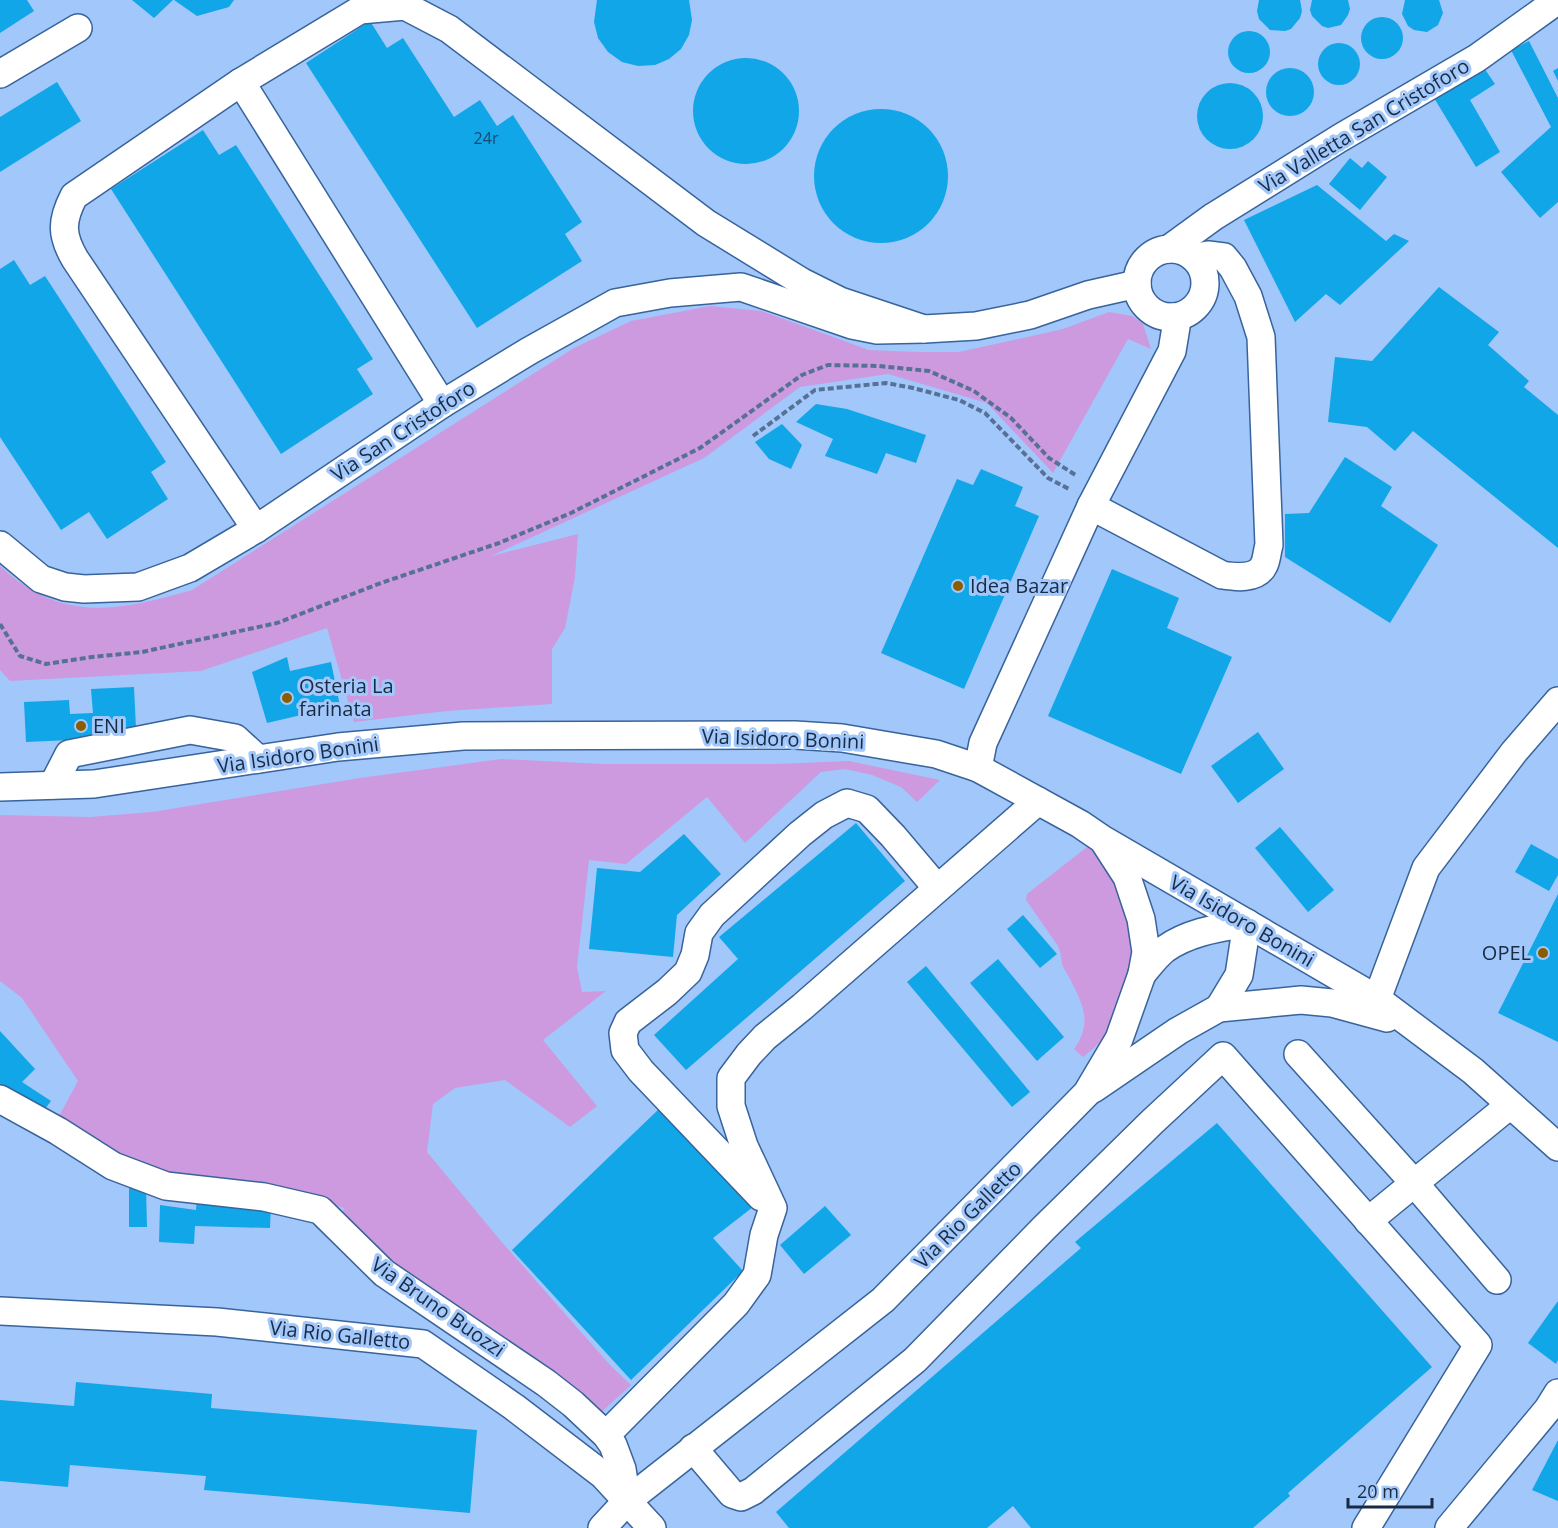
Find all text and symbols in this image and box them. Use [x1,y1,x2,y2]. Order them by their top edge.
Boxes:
street label: Via Valletta San Cristoforo [1253,52,1474,199]
house number: 24r [474,127,499,149]
street label: Via San Cristoforo [326,374,480,487]
place label: Idea Bazar [970,572,1068,599]
marker: Idea Bazar [951,579,965,593]
place label: Osteria La farinata [299,672,394,722]
marker: Osteria La farinata [280,691,294,705]
place label: ENI [93,712,125,739]
marker: ENI [74,719,88,733]
street label: Via Isidoro Bonini [701,722,865,755]
street label: Via Isidoro Bonini [215,730,380,779]
street label: Via Isidoro Bonini [1165,868,1319,973]
place label: OPEL [1482,939,1531,966]
marker: OPEL [1536,946,1550,960]
street label: Via Rio Galletto [908,1155,1027,1274]
street label: Via Bruno Buozzi [366,1250,510,1363]
street label: Via Rio Galletto [268,1314,412,1355]
scale bar [1348,1471,1432,1509]
text: 20 m [1357,1479,1399,1503]

